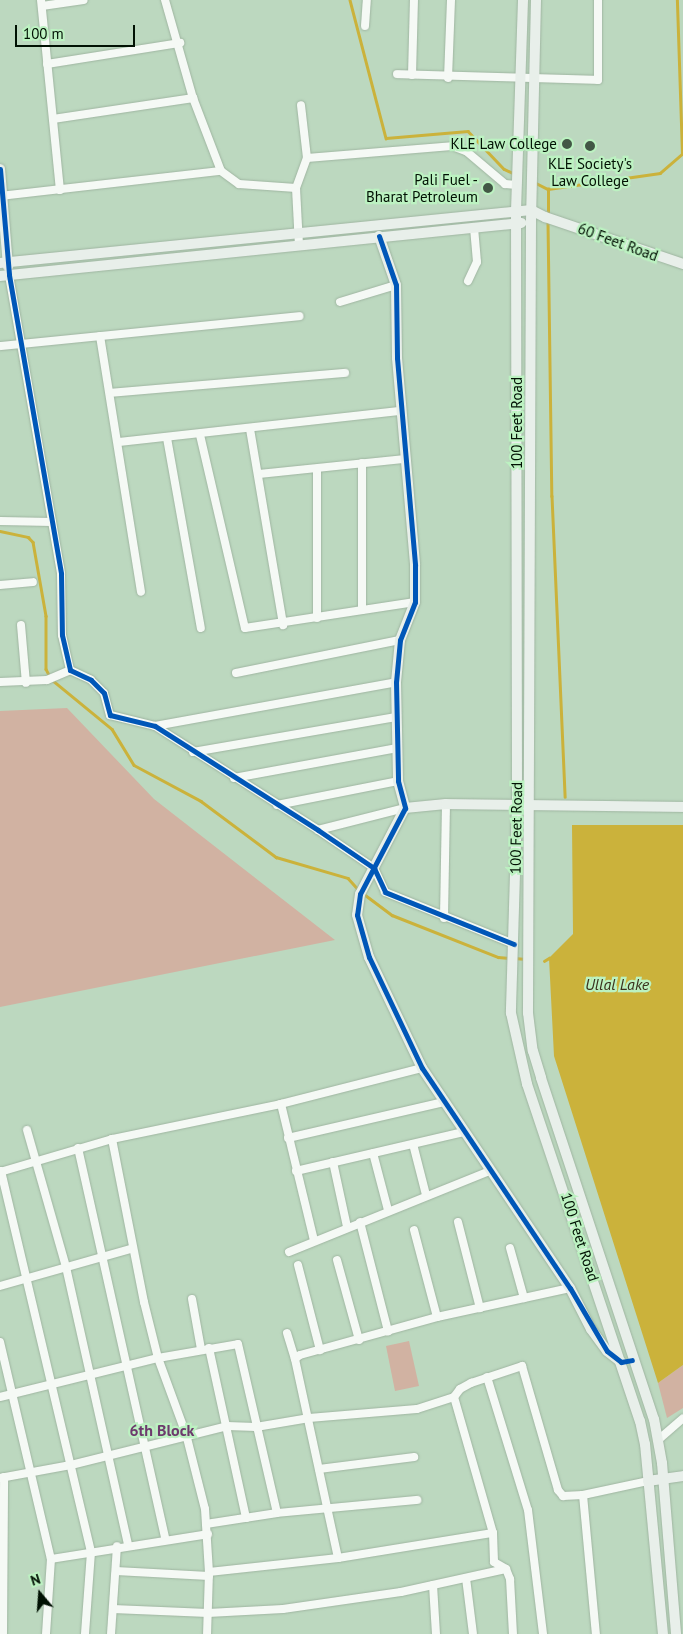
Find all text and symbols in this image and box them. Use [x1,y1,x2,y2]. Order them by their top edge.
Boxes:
scale bar [18,15,138,47]
text: 100 m [23,24,64,43]
place label: KLE Law College [450,135,557,153]
marker: KLE Law College [561,138,573,150]
marker: KLE Society's Law College [584,140,596,152]
place label: KLE Society's Law College [548,154,632,189]
place label: Pali Fuel - Bharat Petroleum [366,170,478,205]
marker: Pali Fuel - Bharat Petroleum [482,182,494,194]
street label: 60 Feet Road [575,219,661,265]
street label: 100 Feet Road [508,377,526,469]
street label: 100 Feet Road [506,782,526,874]
water label: Ullal Lake [585,974,649,994]
street label: 100 Feet Road [557,1190,603,1284]
district label: 6th Block [130,1420,194,1440]
north arrow [15,1569,65,1619]
text: N [28,1570,43,1590]

